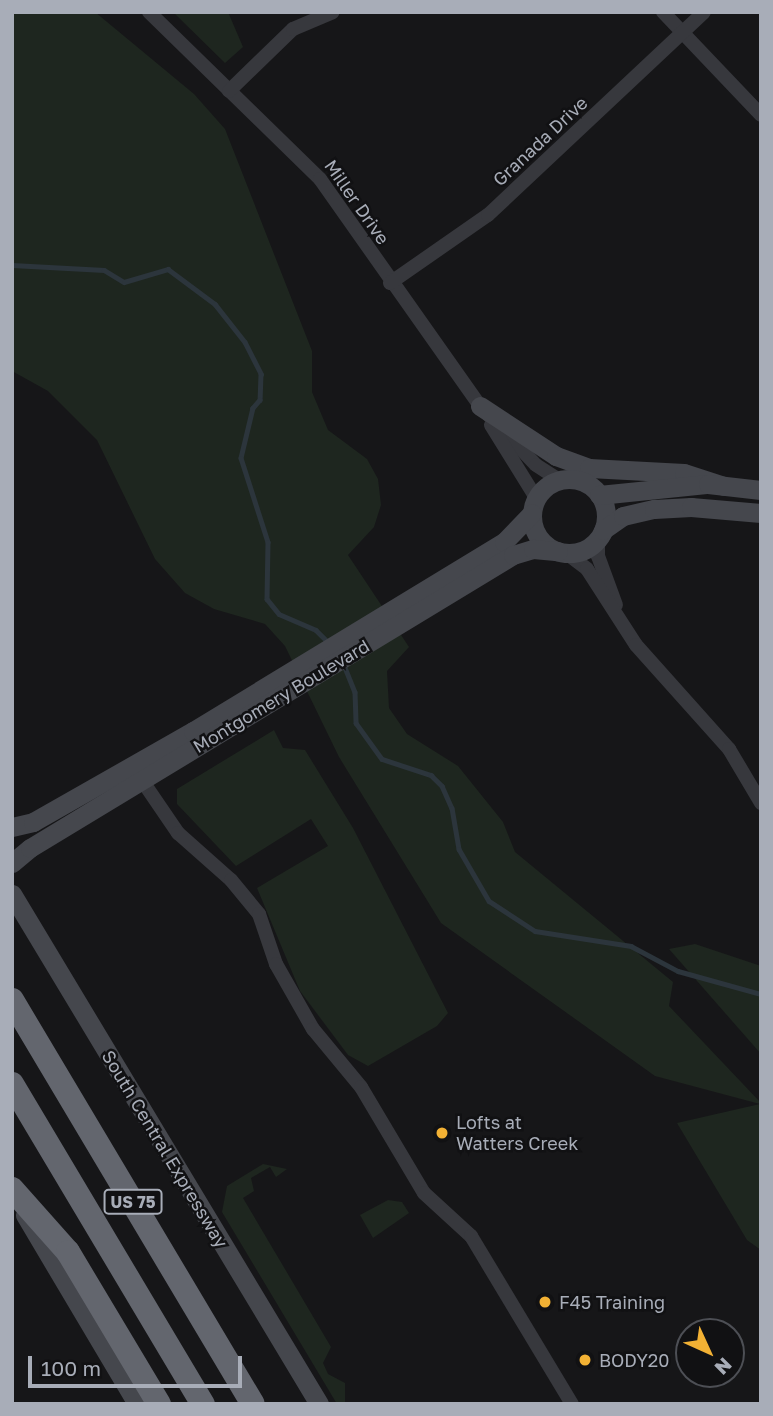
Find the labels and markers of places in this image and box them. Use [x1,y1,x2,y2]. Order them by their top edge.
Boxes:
place label: Lofts at Watters Creek [456,1112,578,1154]
marker: Lofts at Watters Creek [434,1125,450,1141]
place label: F45 Training [559,1291,665,1313]
marker: F45 Training [537,1294,553,1310]
place label: BODY20 [599,1349,669,1371]
marker: BODY20 [577,1352,593,1368]

